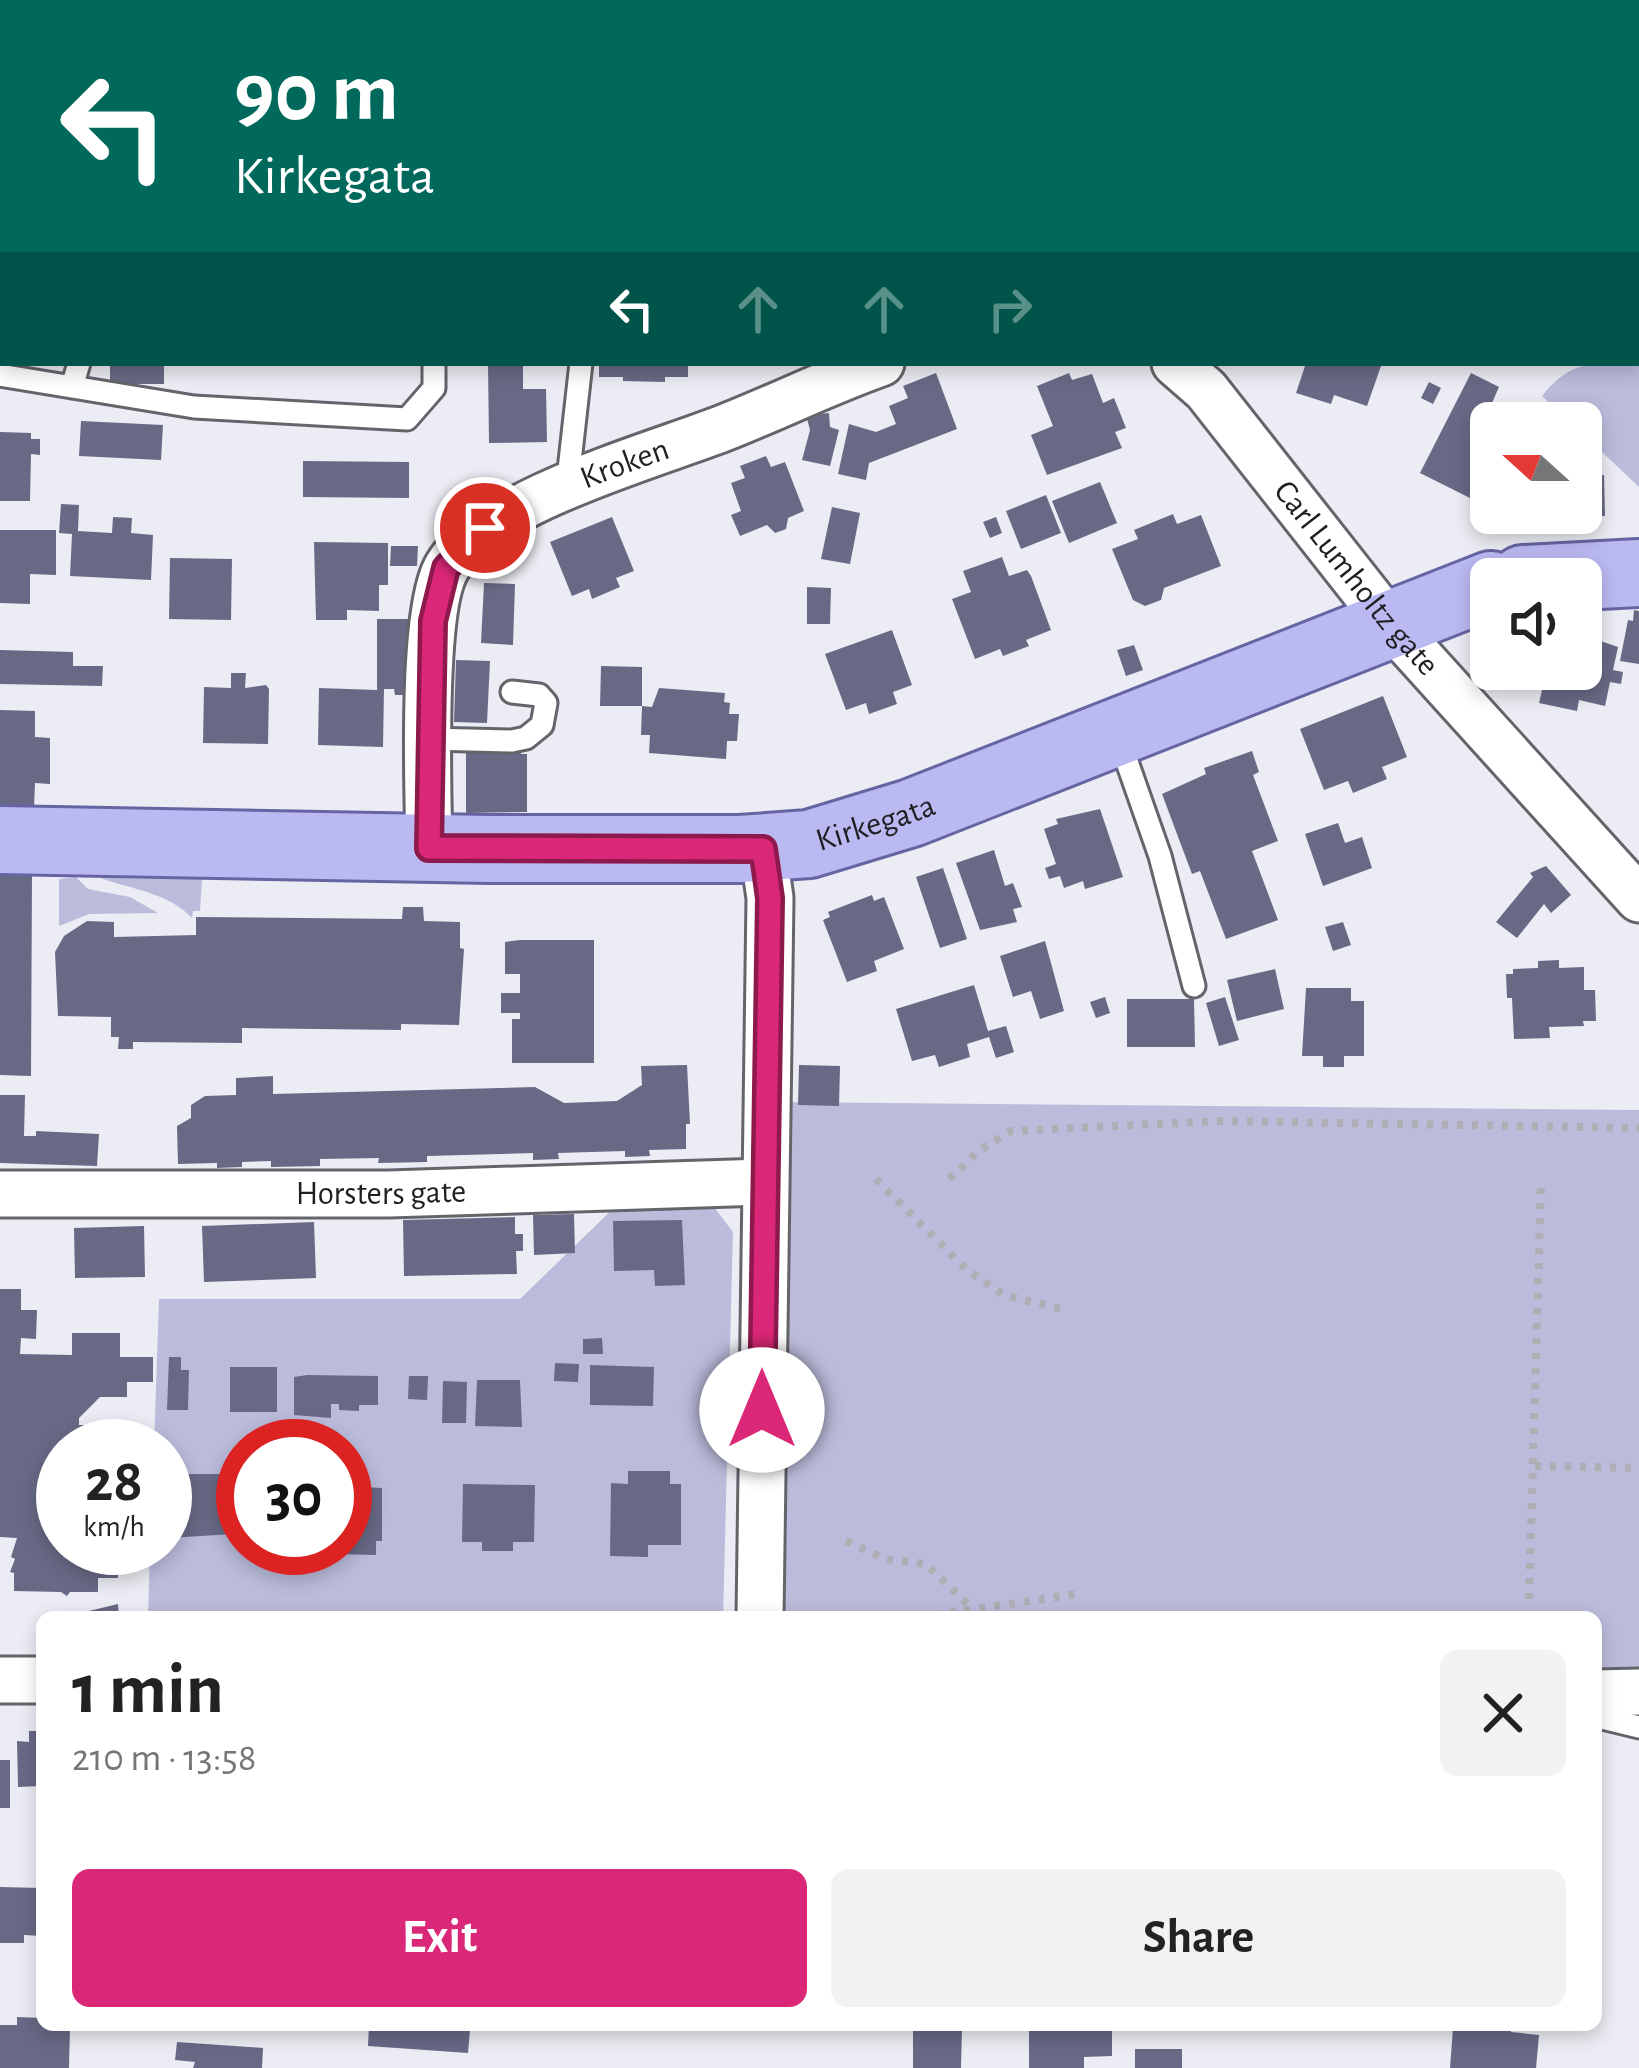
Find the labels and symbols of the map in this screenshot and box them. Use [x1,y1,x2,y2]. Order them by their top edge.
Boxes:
north arrow [1470,402,1602,534]
street label: Kroken [576,432,673,495]
street label: Carl Lumholtz gate [1268,475,1445,682]
pin [434,477,536,579]
street label: Kirkegata [812,789,940,857]
street label: Horsters gate [296,1175,467,1211]
position arrow [699,1347,825,1473]
speed limit sign: 30 [216,1419,372,1575]

